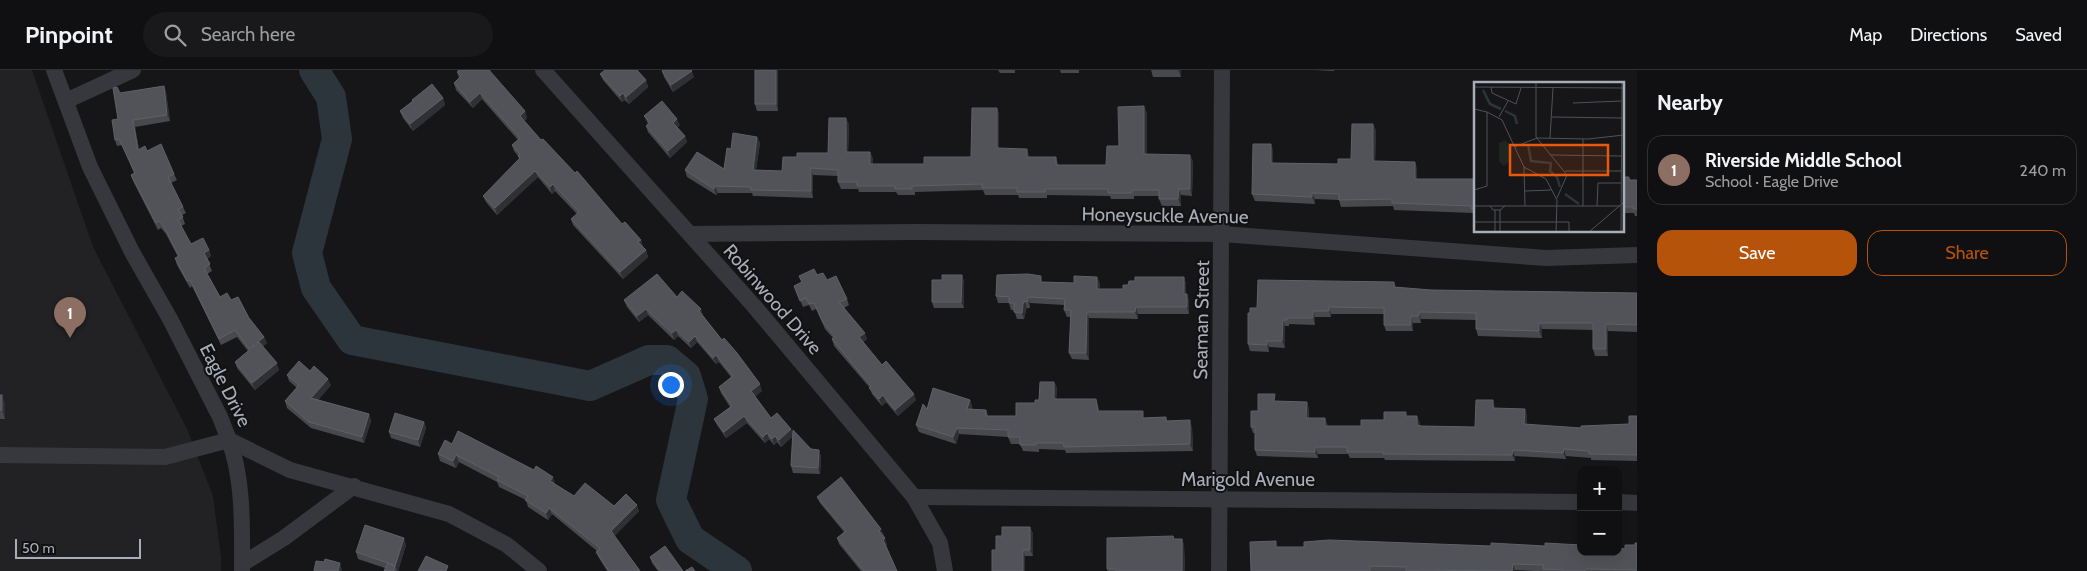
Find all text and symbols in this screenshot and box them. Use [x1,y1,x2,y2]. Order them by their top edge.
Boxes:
search box [143,12,493,57]
text: Pinpoint [25,20,113,49]
icon: search [161,21,189,49]
text: Search here [201,23,295,46]
text: Map [1849,24,1882,46]
text: Directions [1910,24,1987,46]
text: Saved [2015,24,2062,46]
inset map [1474,82,1624,232]
text: Nearby [1657,90,1723,115]
text: Riverside Middle School [1705,149,1902,172]
text: 1 [1671,161,1677,180]
text: 240 m [2020,161,2066,180]
text: School · Eagle Drive [1705,172,1839,191]
street label: Honeysuckle Avenue [1081,203,1249,228]
button: Save [1657,230,1857,276]
button: Share [1867,230,2067,276]
street label: Robinwood Drive [718,239,827,359]
street label: Seaman Street [1189,260,1214,380]
pin: 1 [54,297,86,338]
street label: Eagle Drive [195,340,256,431]
your location [658,372,684,398]
map controls [1577,466,1622,556]
button: + [1577,466,1622,511]
street label: Marigold Avenue [1181,468,1315,491]
button: − [1577,511,1622,556]
scale bar [15,536,141,559]
text: 50 m [22,539,55,557]

